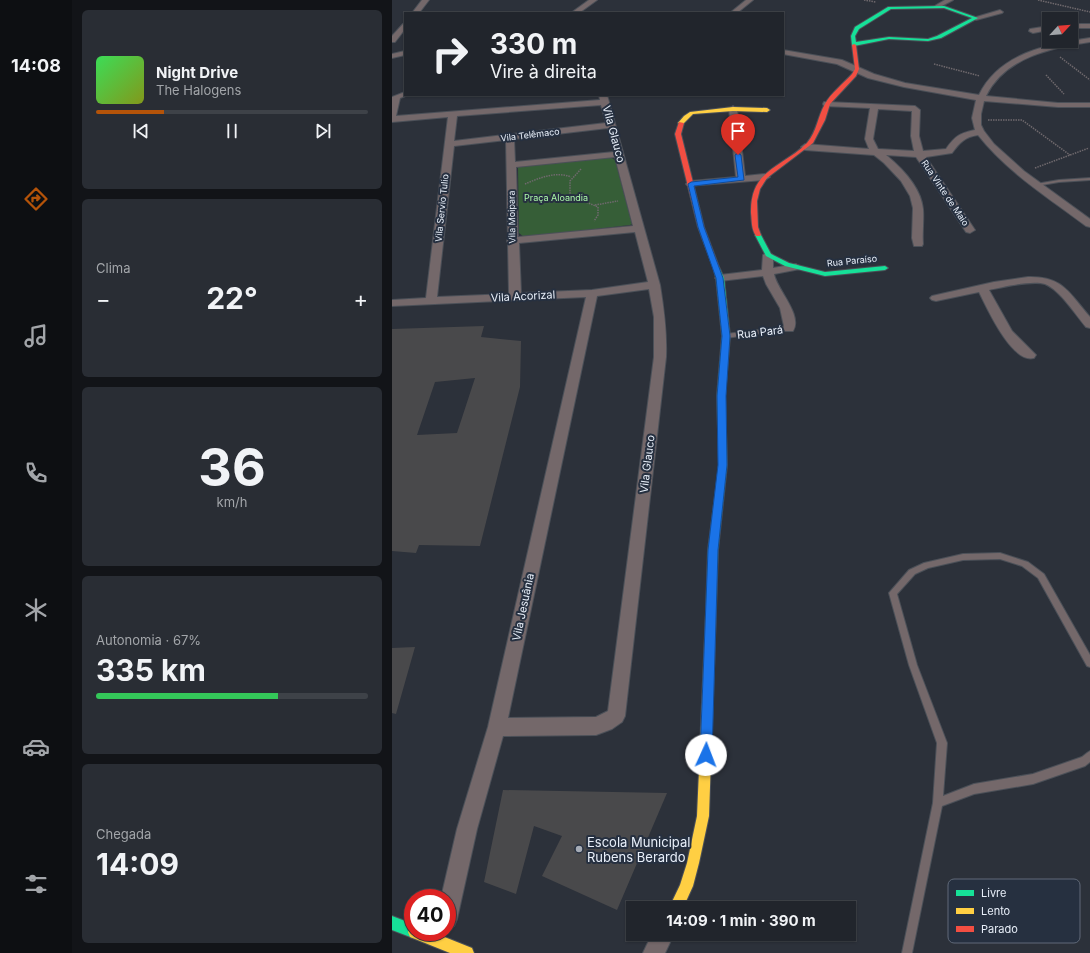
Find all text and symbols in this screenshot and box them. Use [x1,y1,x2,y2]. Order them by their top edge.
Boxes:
north arrow [1042,12,1078,48]
map controls [1042,12,1078,48]
text: 330 m [490,27,577,61]
icon: right [424,28,476,80]
text: 14:08 [11,55,61,76]
text: Vire à direita [490,61,597,82]
text: Night Drive [156,63,238,82]
text: The Halogens [156,82,241,98]
street label: Vila Glauco [600,104,628,165]
pin [721,114,755,155]
icon: previous [130,120,152,142]
icon: pause [221,120,243,142]
icon: next [312,120,334,142]
icon: arrive [727,120,749,142]
street label: Vila Telêmaco [500,125,560,144]
street label: Rua Vinte de Maio [919,158,972,228]
street label: Vila Servio Tulio [432,174,451,242]
icon: directions [22,185,50,213]
street label: Vila Moipara [506,190,517,244]
park label: Praça Aloandia [524,192,588,203]
street label: Rua Paraíso [826,252,878,269]
text: Clima [96,260,130,276]
text: 22° [206,280,258,316]
text: − [96,286,111,312]
text: + [353,286,368,312]
street label: Vila Acorizal [490,287,556,305]
icon: music [22,322,50,350]
street label: Rua Pará [736,322,784,342]
street label: Vila Glauco [636,434,658,494]
text: 36 [198,436,266,499]
icon: phone [22,459,50,487]
text: km/h [217,494,247,510]
street label: Vila Jesuânia [509,572,537,642]
icon: climate [22,596,50,624]
text: Autonomia · 67% [96,632,201,648]
text: 335 km [96,652,206,688]
icon: car [22,733,50,761]
position arrow [685,734,727,776]
text: Chegada [96,826,151,842]
place label: Escola Municipal Rubens Berardo [587,834,690,865]
marker: Escola Municipal Rubens Berardo [574,844,584,854]
text: 14:09 [96,846,179,882]
icon: filters [22,870,50,898]
legend [948,879,1080,943]
text: Livre [981,886,1006,900]
speed limit sign: 40 [404,889,456,941]
text: Lento [981,904,1011,918]
text: 14:09 · 1 min · 390 m [666,911,816,930]
text: Parado [981,922,1018,936]

